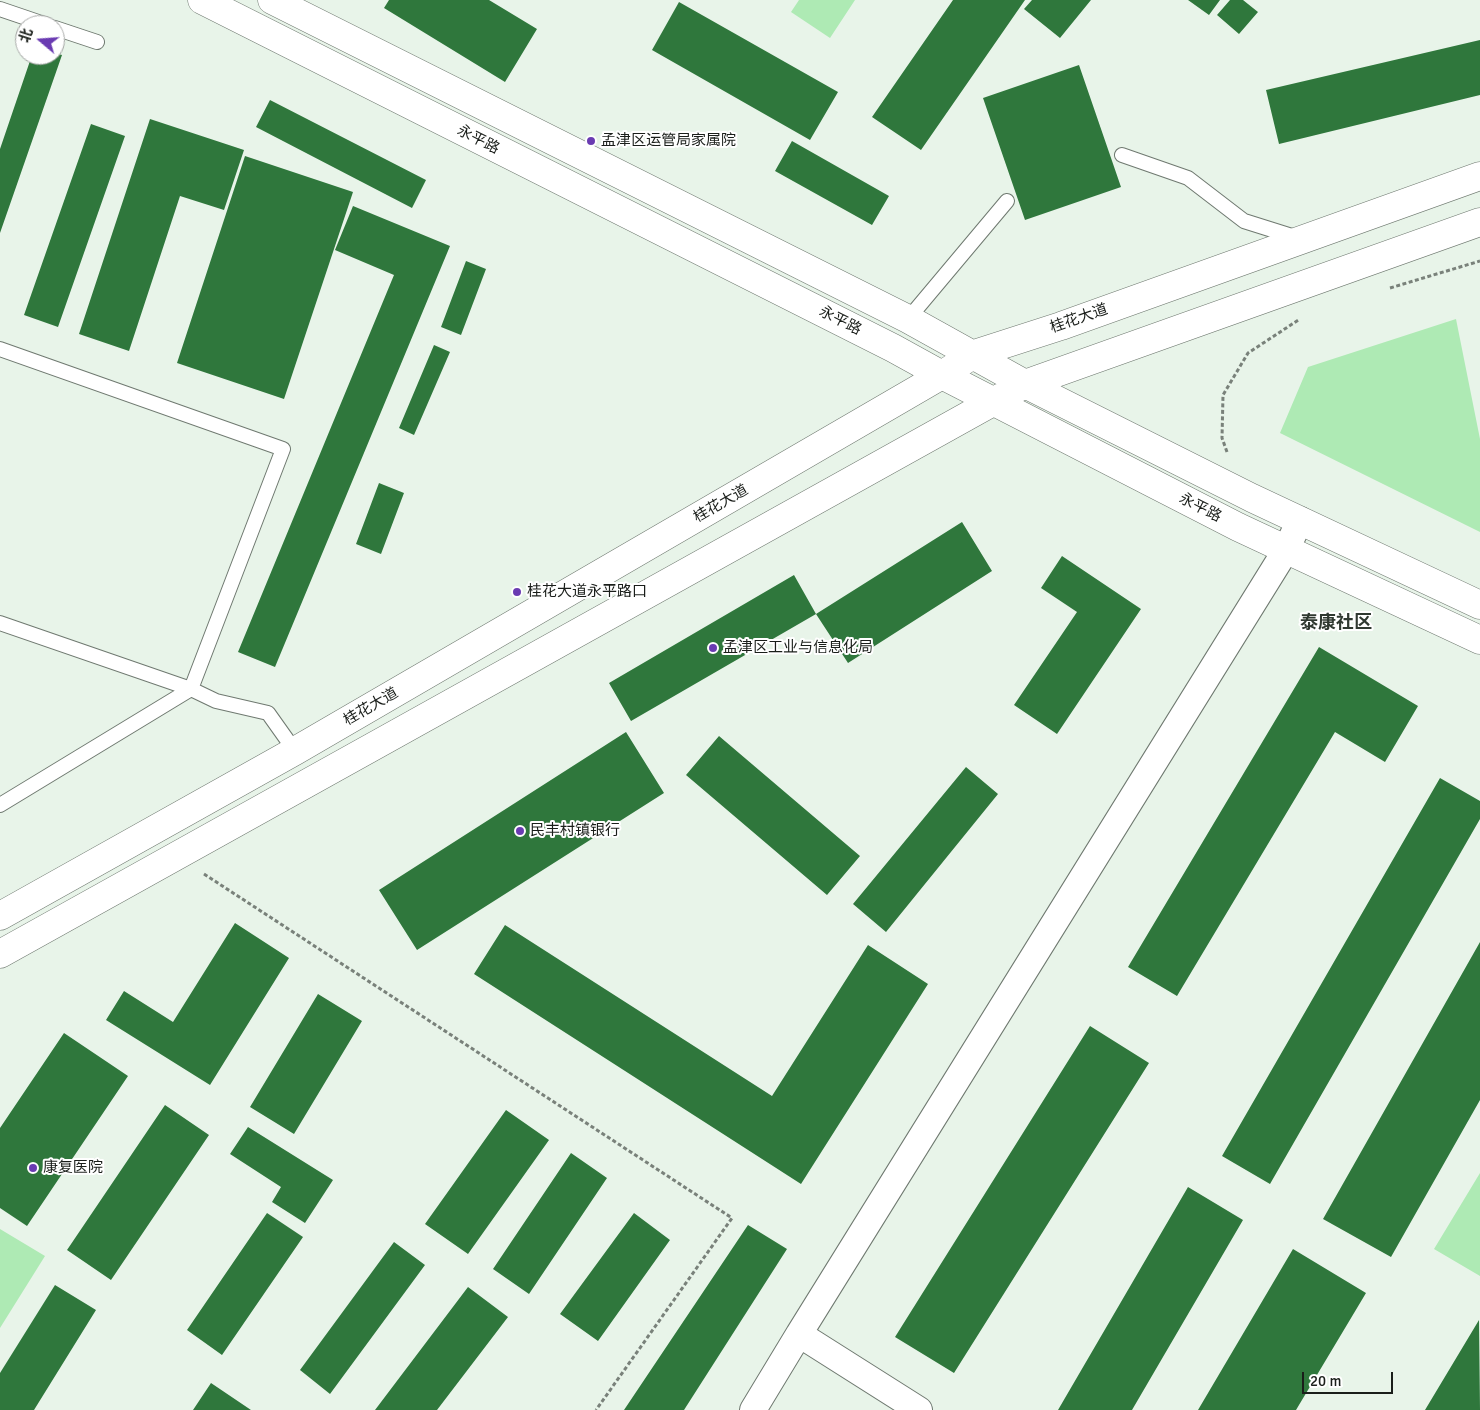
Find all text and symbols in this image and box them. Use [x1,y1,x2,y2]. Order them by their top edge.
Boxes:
north arrow [15,15,65,65]
text: 北 [16,26,36,45]
street label: 永平路 [454,122,502,158]
place label: 孟津区运管局家属院 [601,132,736,150]
marker: 孟津区运管局家属院 [585,135,597,147]
street label: 桂花大道 [1048,301,1110,337]
street label: 永平路 [816,303,864,339]
street label: 桂花大道 [691,481,751,527]
street label: 永平路 [1176,490,1224,526]
place label: 桂花大道永平路口 [527,583,647,601]
marker: 桂花大道永平路口 [511,586,523,598]
district label: 泰康社区 [1300,612,1372,634]
place label: 孟津区工业与信息化局 [723,639,873,657]
marker: 孟津区工业与信息化局 [707,642,719,654]
street label: 桂花大道 [341,684,401,730]
place label: 民丰村镇银行 [530,822,620,840]
marker: 民丰村镇银行 [514,825,526,837]
place label: 康复医院 [43,1159,103,1177]
marker: 康复医院 [27,1162,39,1174]
scale bar [1305,1362,1396,1394]
text: 20 m [1310,1372,1341,1390]

